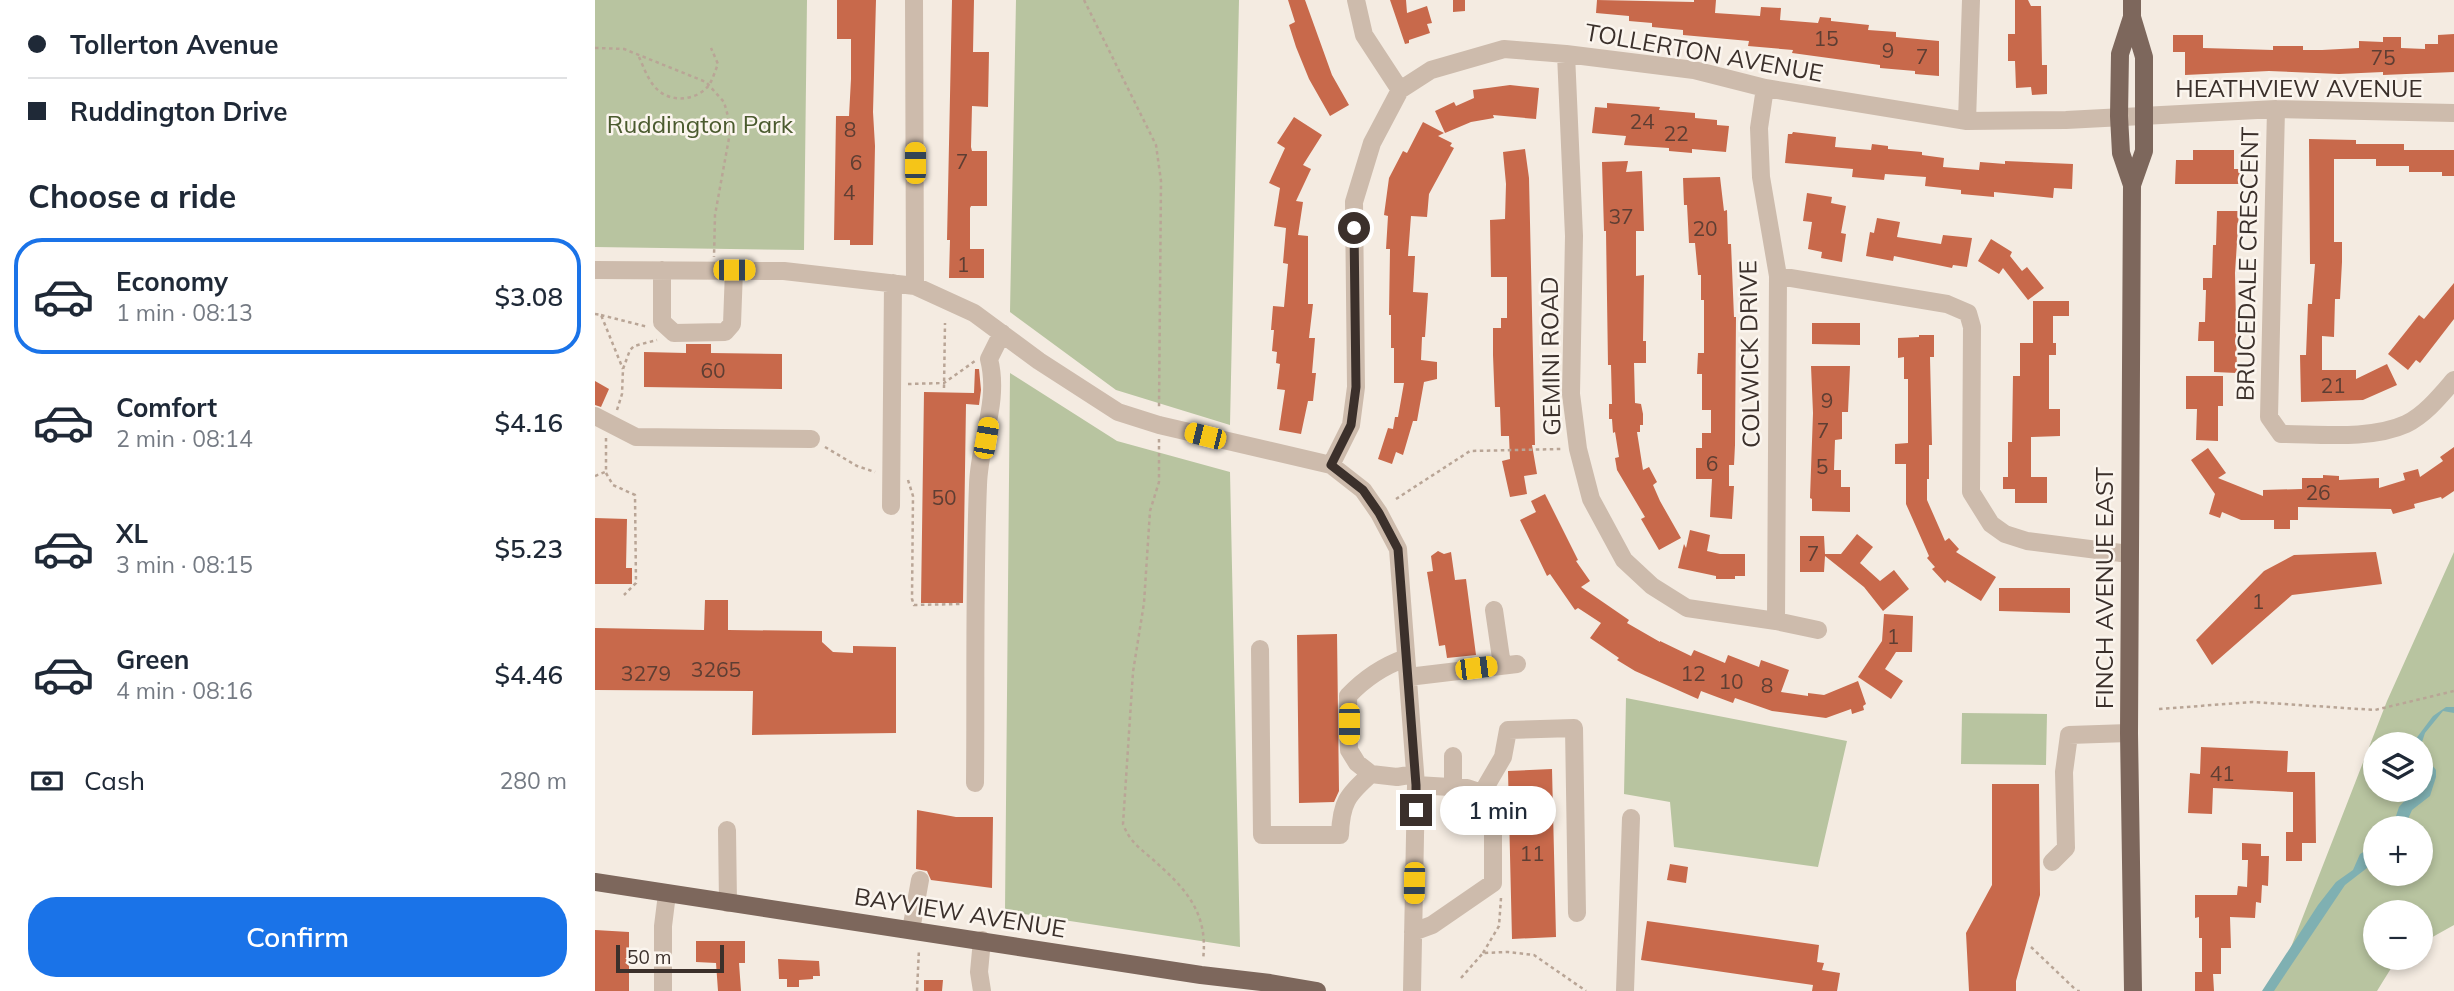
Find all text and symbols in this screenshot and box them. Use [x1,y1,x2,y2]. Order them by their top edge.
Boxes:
street label: TOLLERTON AVENUE [1583,16,1826,88]
house number: 15 [1813,25,1839,51]
text: Tollerton Avenue [70,28,278,61]
house number: 9 [1882,37,1894,63]
house number: 7 [1916,43,1928,69]
house number: 75 [2370,44,2396,70]
street label: HEATHVIEW AVENUE [2175,73,2423,103]
text: Ruddington Drive [70,95,288,128]
house number: 24 [1629,108,1655,134]
park label: Ruddington Park [607,109,794,139]
house number: 8 [844,116,856,142]
house number: 22 [1663,120,1689,146]
street label: BRUCEDALE CRESCENT [2230,126,2264,401]
car [905,142,926,184]
house number: 7 [956,148,968,174]
house number: 6 [850,149,862,175]
text: Choose a ride [28,176,236,216]
house number: 4 [843,179,856,205]
house number: 37 [1608,203,1634,229]
route start [1338,212,1370,244]
house number: 20 [1692,215,1718,241]
house number: 1 [957,251,969,277]
car [714,260,756,281]
street label: COLWICK DRIVE [1732,260,1766,448]
icon: car [32,265,95,328]
text: Economy [116,265,228,298]
street label: GEMINI ROAD [1534,276,1566,436]
text: $3.08 [494,280,563,313]
text: 1 min · 08:13 [116,298,253,327]
house number: 60 [700,357,726,383]
house number: 21 [2320,372,2346,398]
house number: 9 [1821,387,1833,413]
icon: car [32,391,95,454]
text: Comfort [116,391,217,424]
text: $4.16 [494,406,563,439]
car [973,415,1000,461]
house number: 7 [1817,417,1829,443]
car [1183,421,1228,451]
text: 2 min · 08:14 [116,424,253,453]
house number: 6 [1706,450,1718,476]
house number: 5 [1816,453,1828,479]
street label: FINCH AVENUE EAST [2089,466,2119,709]
house number: 26 [2305,479,2331,505]
house number: 50 [931,484,957,510]
icon: car [32,517,95,580]
text: XL [116,517,148,550]
text: $5.23 [494,532,563,565]
house number: 7 [1807,540,1819,566]
text: 3 min · 08:15 [116,550,253,579]
house number: 1 [2252,588,2264,614]
house number: 1 [1887,623,1899,649]
icon: car [32,643,95,706]
text: Green [116,643,189,676]
car [1454,655,1499,681]
house number: 3265 [691,656,741,682]
text: $4.46 [494,658,563,691]
house number: 3279 [621,660,671,686]
house number: 12 [1680,660,1706,686]
house number: 10 [1718,668,1744,694]
house number: 8 [1761,672,1773,698]
text: 4 min · 08:16 [116,676,253,705]
car [1339,703,1360,745]
map controls [2363,732,2433,970]
button: layers [2363,732,2433,802]
house number: 41 [2209,760,2235,786]
icon: cash [28,762,66,800]
text: Cash [84,764,145,797]
text: 280 m [499,766,567,795]
callout: 1 min [1441,786,1556,834]
route end [1400,794,1432,826]
text: 1 min [1468,796,1528,825]
button: + [2363,816,2433,886]
house number: 11 [1519,840,1545,866]
car [1404,862,1425,904]
street label: BAYVIEW AVENUE [852,880,1068,944]
button: Confirm [28,897,567,977]
button: − [2363,900,2433,970]
scale bar [616,942,725,974]
text: 50 m [627,945,671,969]

